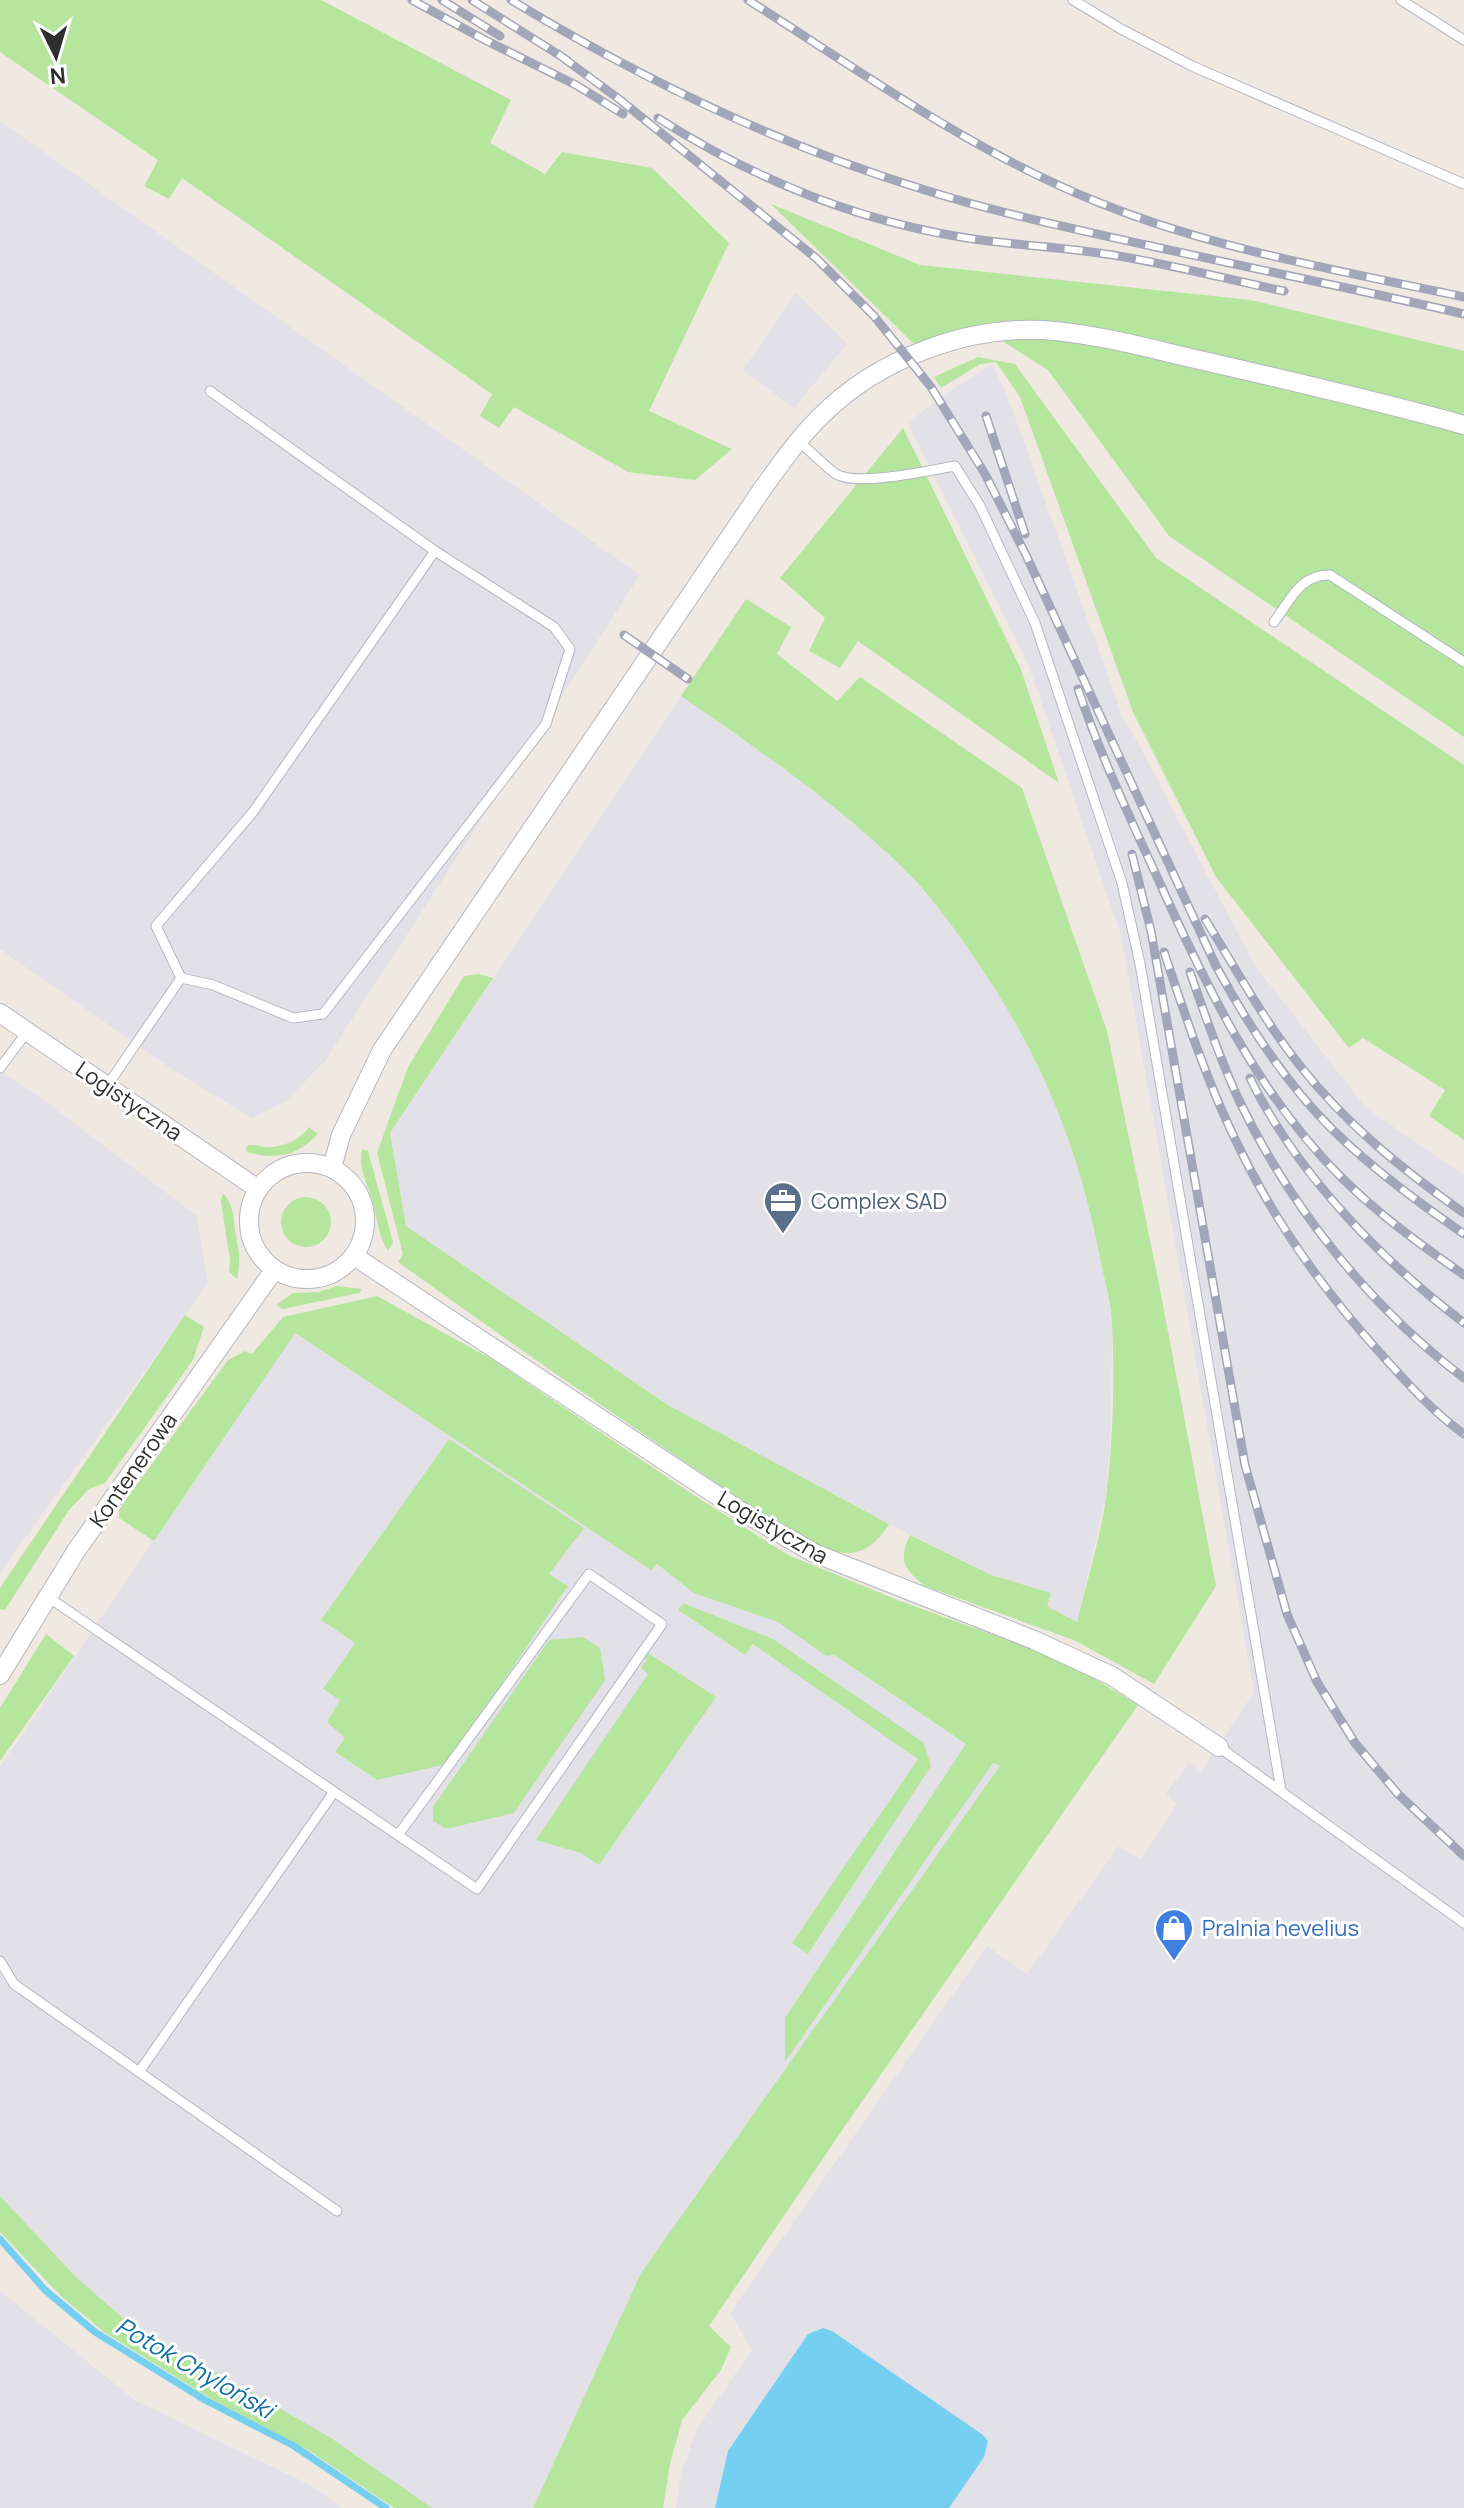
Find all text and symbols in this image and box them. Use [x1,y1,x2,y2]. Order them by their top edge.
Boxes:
north arrow [16,16,96,96]
text: N [49,60,67,92]
street label: Logistyczna [70,1054,188,1148]
office icon: Complex SAD [762,1180,804,1235]
place label: Complex SAD [811,1186,947,1216]
street label: Kontenerowa [82,1407,184,1533]
street label: Logistyczna [712,1483,834,1571]
shop icon: Pralnia hevelius [1153,1907,1195,1962]
place label: Pralnia hevelius [1202,1913,1359,1943]
water label: Potok Chyloński [110,2308,283,2427]

